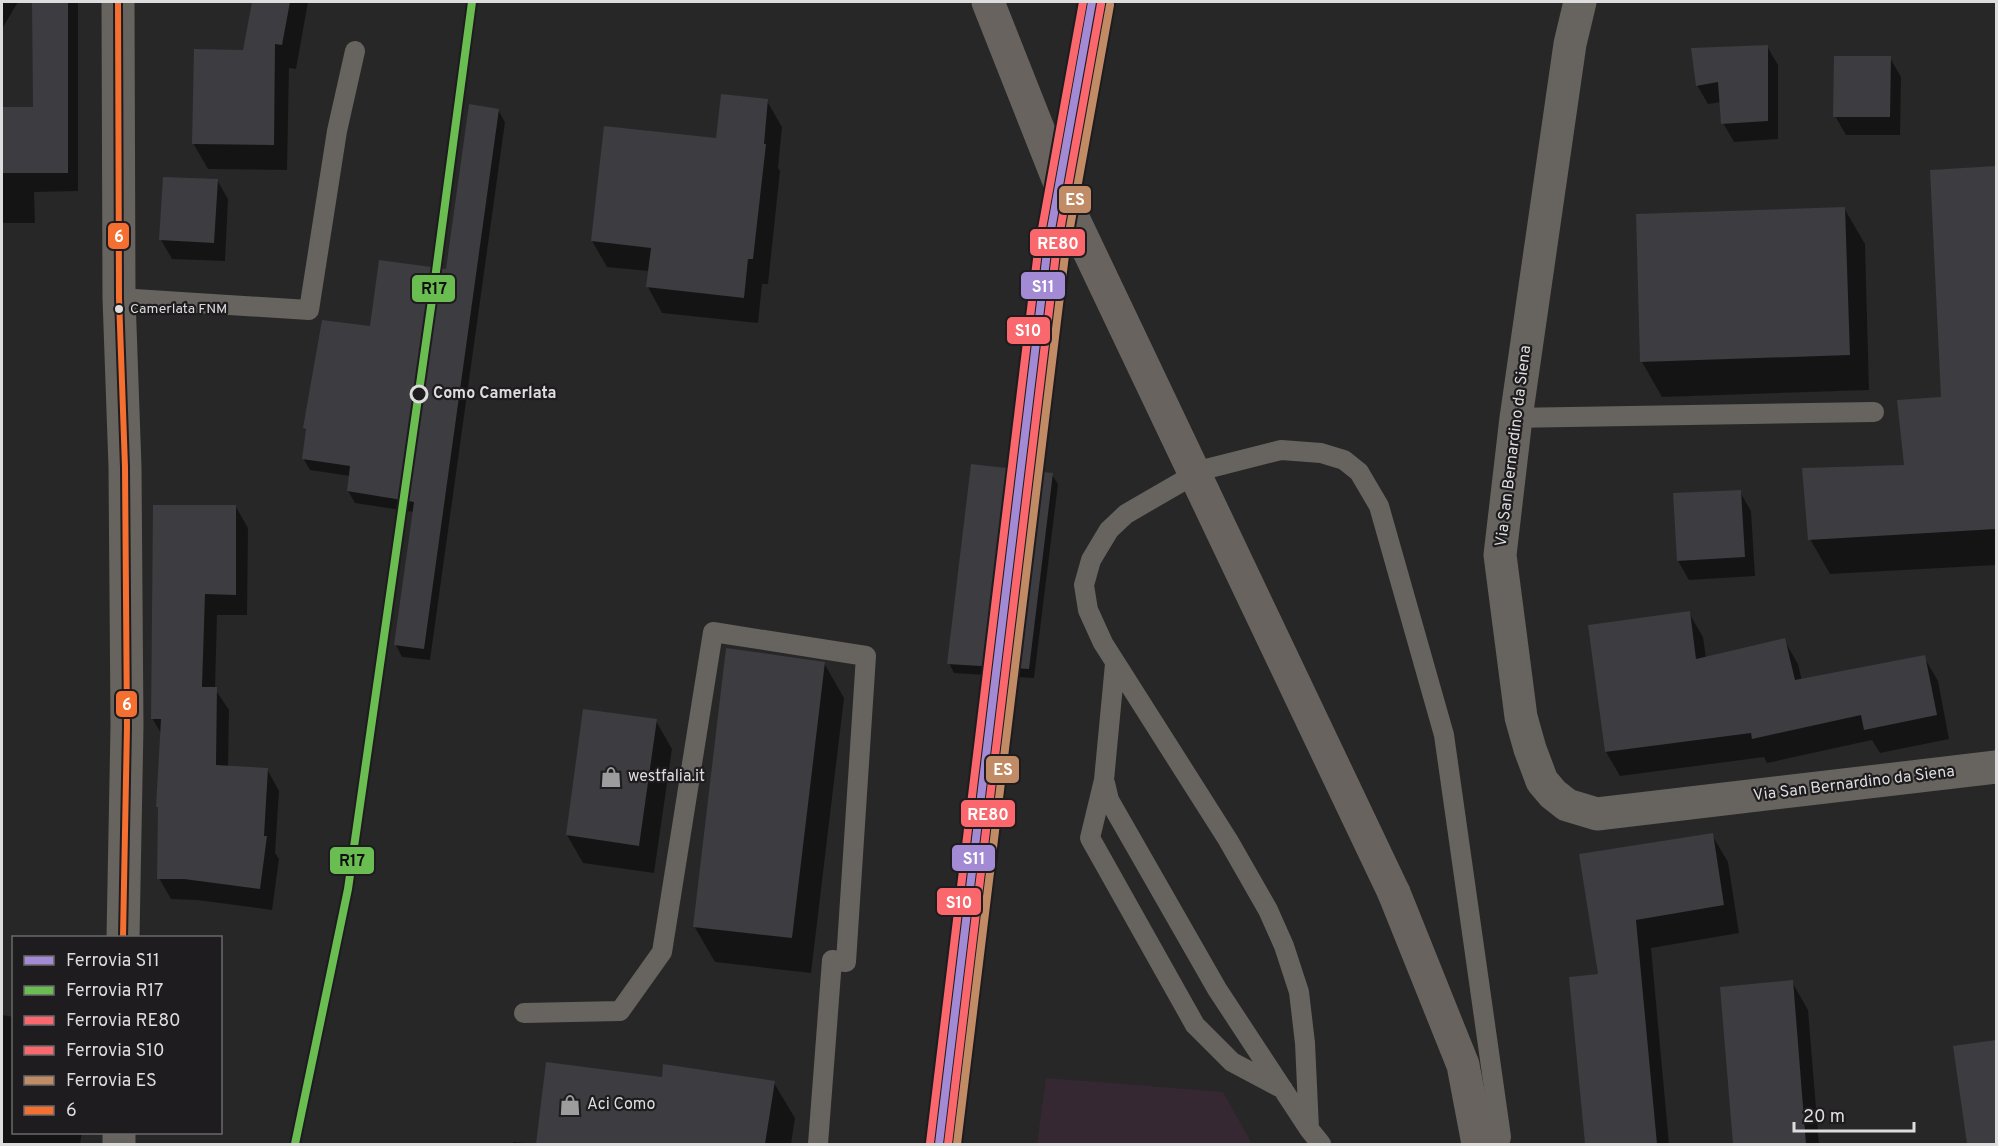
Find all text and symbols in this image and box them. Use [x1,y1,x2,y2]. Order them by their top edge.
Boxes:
line badge: ES [1058,185,1092,214]
text: ES [1065,191,1085,211]
line badge: 6 [107,222,130,250]
text: 6 [114,228,124,248]
line badge: RE80 [1029,228,1086,257]
text: RE80 [1037,235,1079,255]
line badge: S11 [1020,271,1066,300]
line badge: R17 [411,274,456,303]
text: S11 [1032,278,1054,298]
text: R17 [421,280,447,300]
place label: Camerlata FNM [130,301,227,318]
marker: Camerlata FNM [113,303,125,315]
line badge: S10 [1006,316,1051,345]
text: S10 [1015,322,1041,342]
street label: Via San Bernardino da Siena [1492,344,1536,548]
place label: Como Camerlata [433,384,557,404]
marker: Como Camerlata [410,385,428,403]
line badge: 6 [115,690,138,718]
text: 6 [122,696,132,716]
line badge: ES [985,755,1020,784]
text: ES [993,761,1013,781]
street label: Via San Bernardino da Siena [1752,762,1956,806]
shop icon: westfalia.it [599,765,623,789]
place label: westfalia.it [628,767,705,787]
line badge: RE80 [960,799,1016,828]
text: RE80 [967,806,1009,826]
line badge: S11 [951,844,996,872]
line badge: R17 [329,846,375,875]
text: S11 [963,850,985,870]
text: R17 [339,852,365,872]
line badge: S10 [936,887,982,916]
text: S10 [946,894,972,914]
legend [12,936,222,1134]
text: Ferrovia S11 [66,950,160,973]
text: Ferrovia R17 [66,980,163,1003]
text: Ferrovia RE80 [66,1010,181,1033]
text: Ferrovia S10 [66,1040,165,1063]
text: Ferrovia ES [66,1070,157,1093]
shop icon: Aci Como [558,1093,582,1117]
place label: Aci Como [587,1095,656,1115]
scale bar [1794,1095,1914,1133]
text: 6 [66,1100,77,1123]
text: 20 m [1803,1106,1845,1129]

